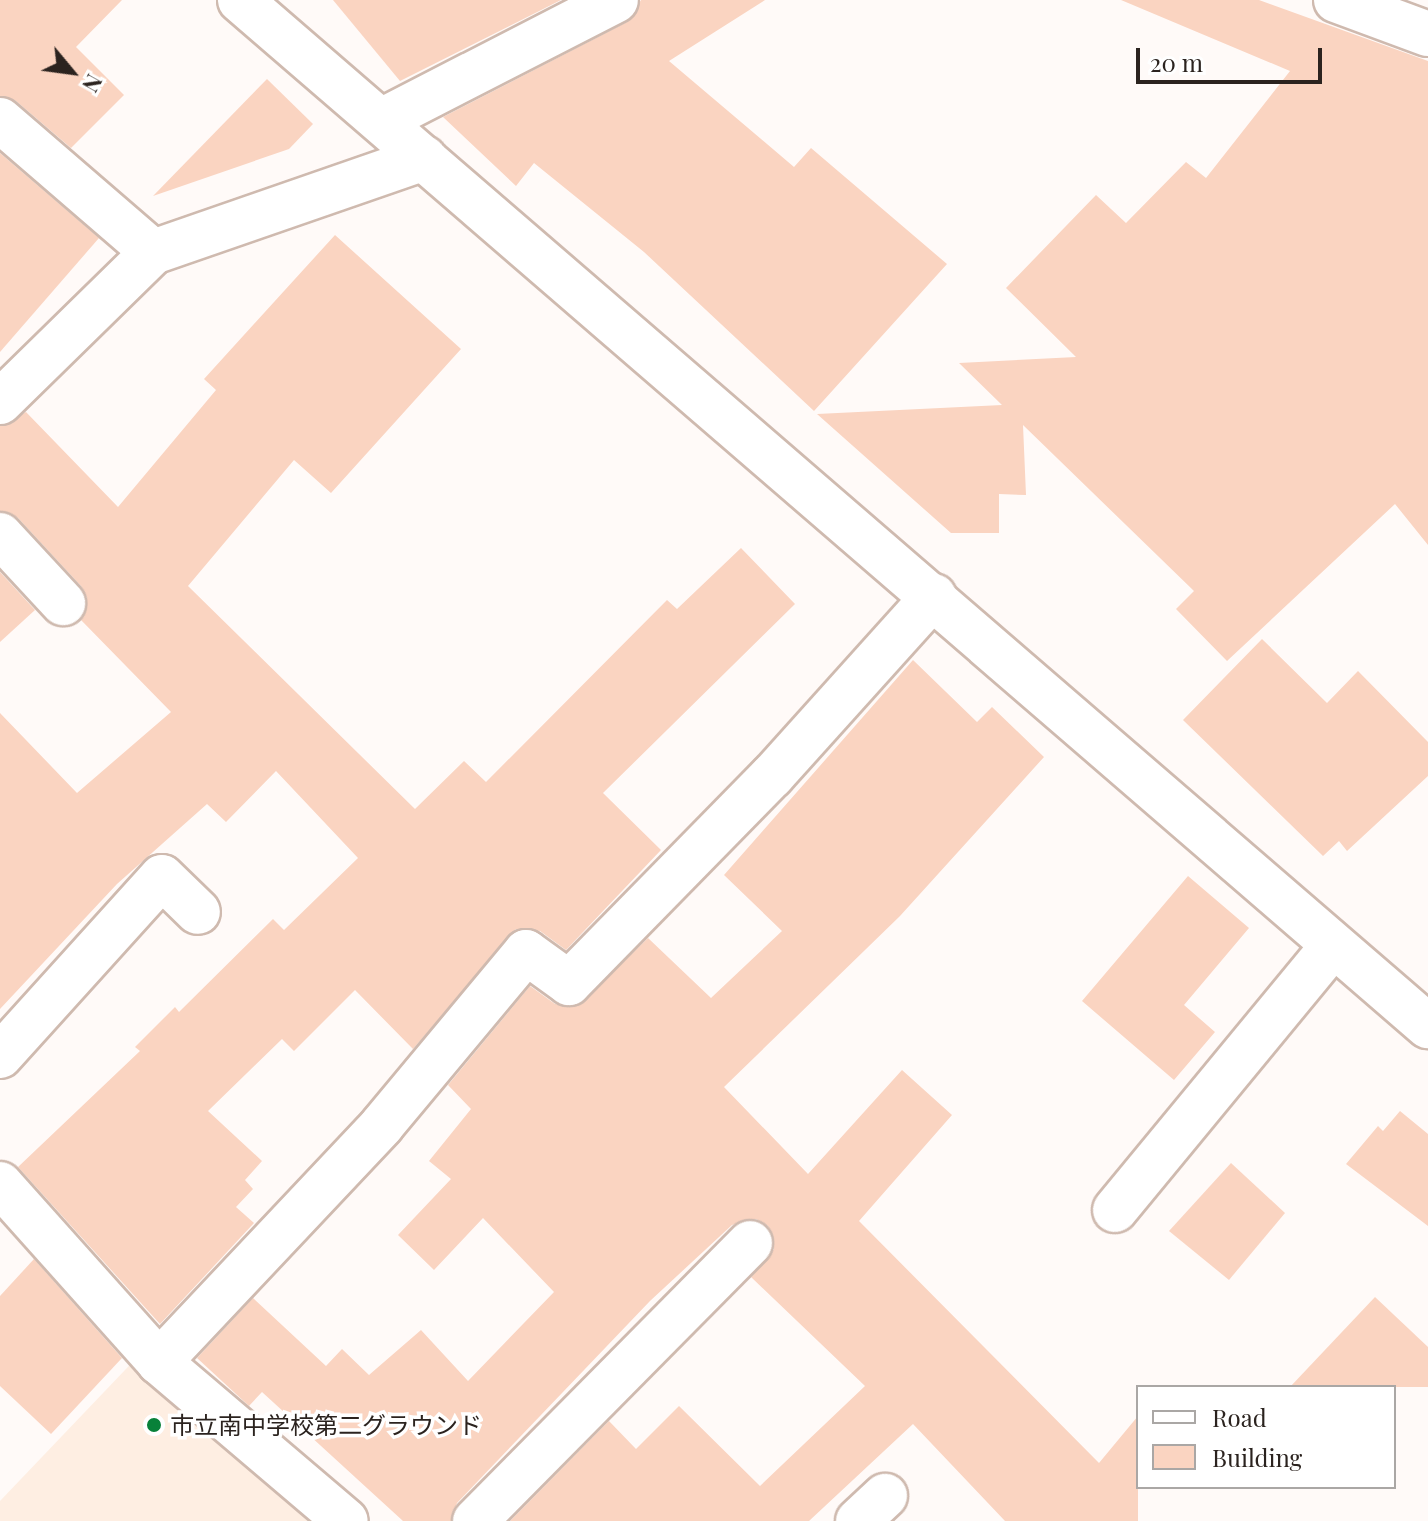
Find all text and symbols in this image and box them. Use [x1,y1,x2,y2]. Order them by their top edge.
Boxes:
north arrow [32,32,112,112]
scale bar [1140,32,1326,82]
text: 20 m [1150,46,1203,78]
text: N [76,69,110,98]
legend [1136,1385,1396,1489]
text: Road [1212,1401,1267,1433]
place label: 市立南中学校第二グラウンド [170,1411,482,1439]
marker: 市立南中学校第二グラウンド [145,1416,163,1434]
text: Building [1212,1441,1302,1473]

